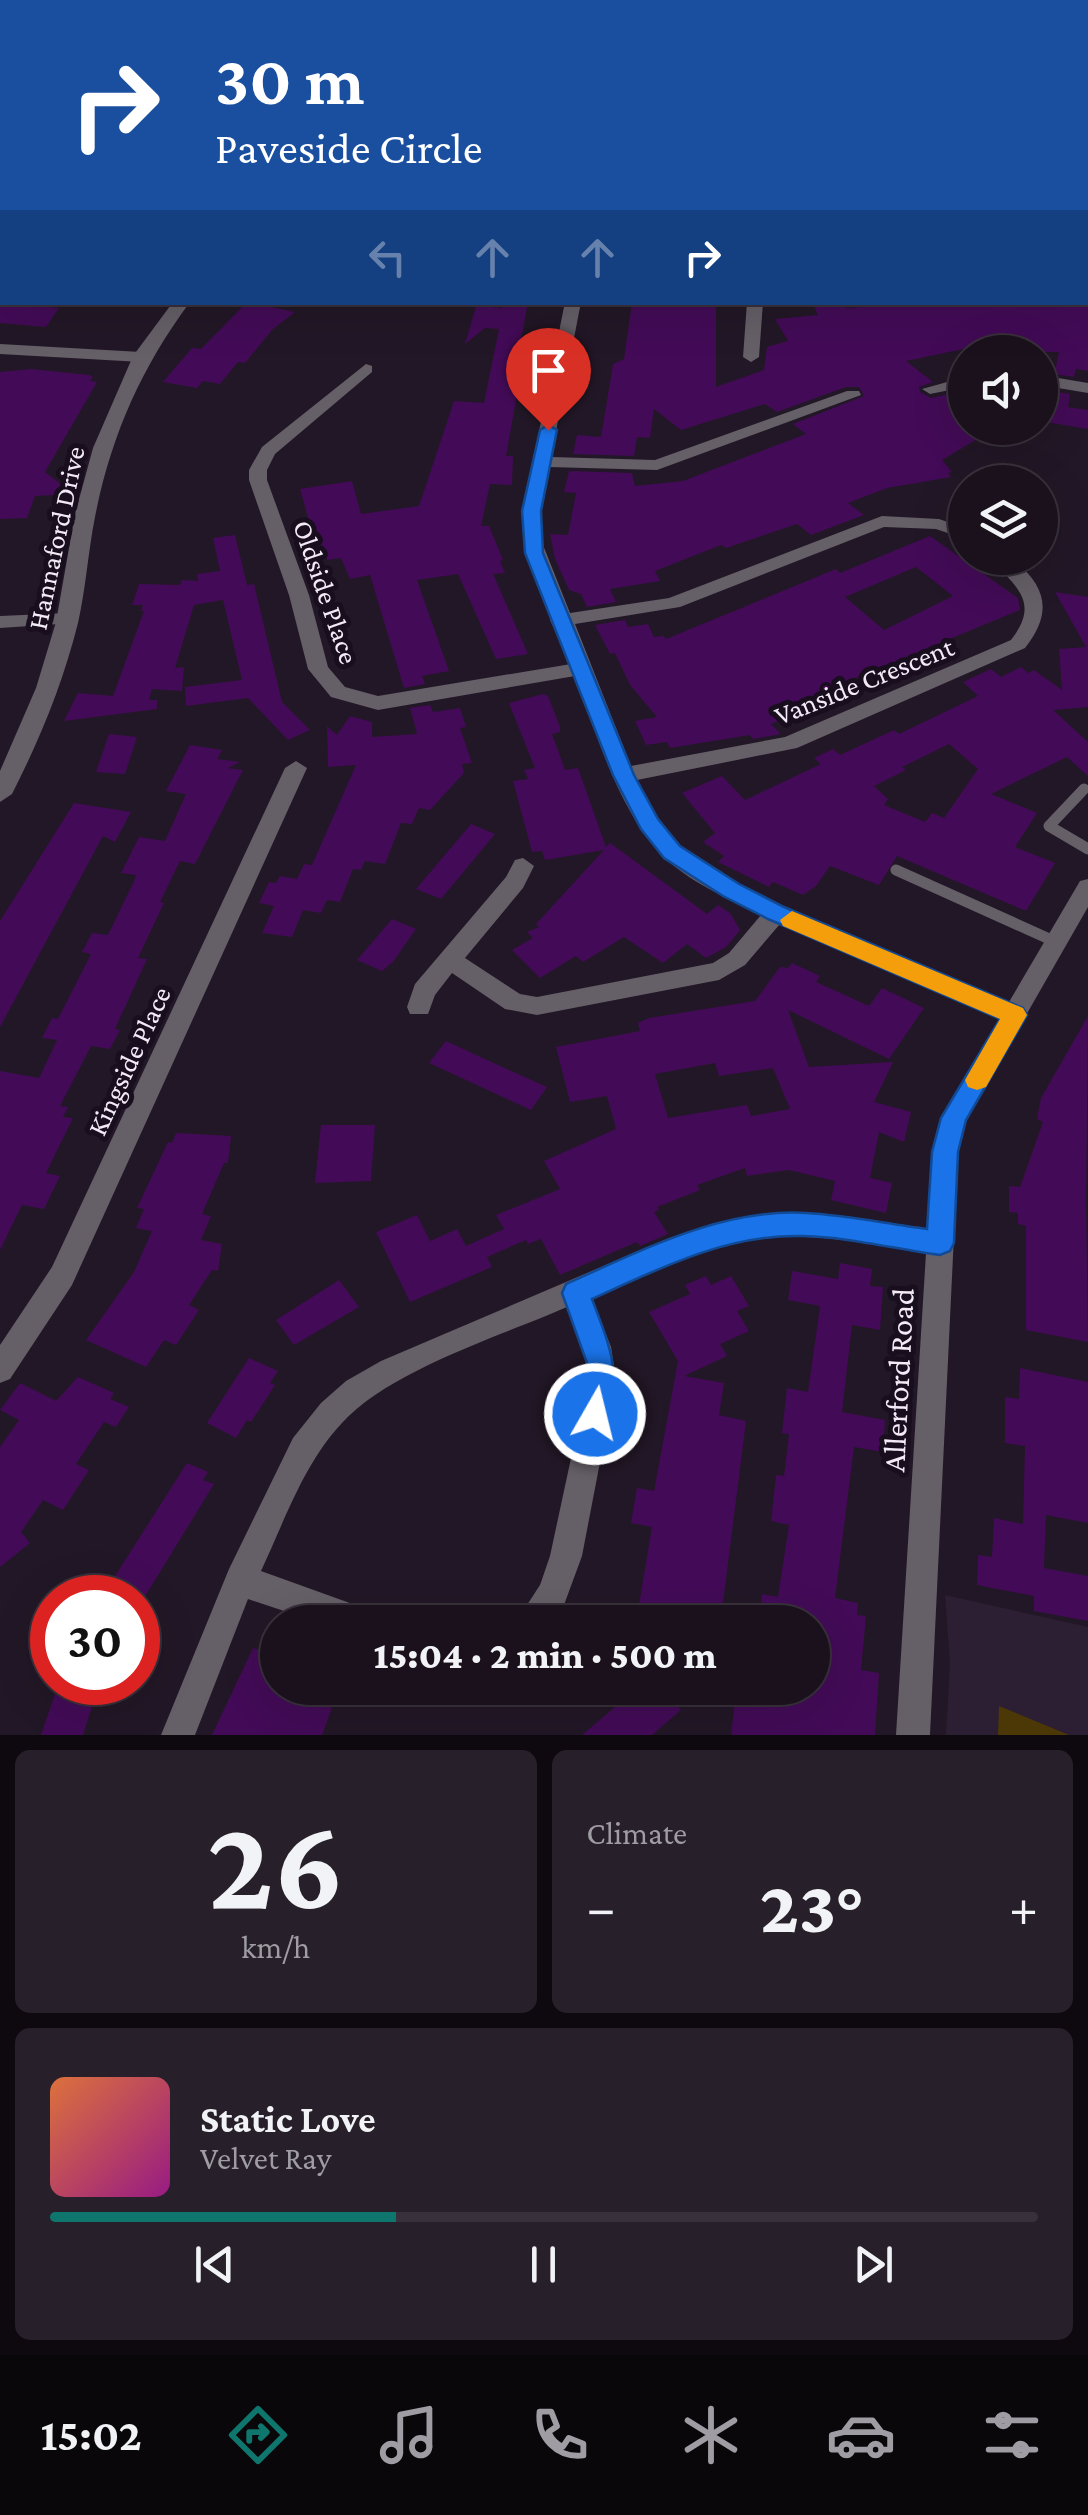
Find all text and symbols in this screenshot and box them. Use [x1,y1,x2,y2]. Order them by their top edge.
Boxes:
icon: right [50,40,180,170]
text: 30 m [215,41,364,119]
text: Paveside Circle [215,123,482,173]
icon: left [360,230,415,285]
icon: ahead [465,230,520,285]
icon: ahead [570,230,625,285]
icon: right [675,230,730,285]
pin [506,328,591,431]
map controls [948,335,1058,575]
button: sound [948,335,1058,445]
icon: arrive [521,343,576,398]
street label: Hannaford Drive [21,443,91,633]
button: layers [948,465,1058,575]
street label: Oldside Place [287,516,365,668]
street label: Vanside Crescent [770,631,959,731]
street label: Kingside Place [81,982,177,1140]
street label: Allerford Road [875,1287,921,1473]
position arrow [543,1362,647,1466]
speed limit sign: 30 [30,1575,160,1705]
text: 15:04 · 2 min · 500 m [374,1634,716,1676]
text: 26 [207,1791,344,1936]
text: Climate [587,1815,687,1851]
text: 23° [760,1865,865,1948]
text: − [587,1877,616,1938]
text: + [1009,1877,1038,1938]
text: km/h [241,1929,310,1965]
text: Static Love [200,2098,376,2140]
text: Velvet Ray [200,2140,331,2176]
icon: previous [187,2237,242,2292]
icon: pause [516,2237,571,2292]
icon: next [846,2237,901,2292]
icon: directions [223,2400,293,2470]
icon: music [374,2400,444,2470]
icon: phone [525,2400,595,2470]
icon: climate [676,2400,746,2470]
icon: car [826,2400,896,2470]
icon: filters [977,2400,1047,2470]
text: 15:02 [40,2410,142,2460]

